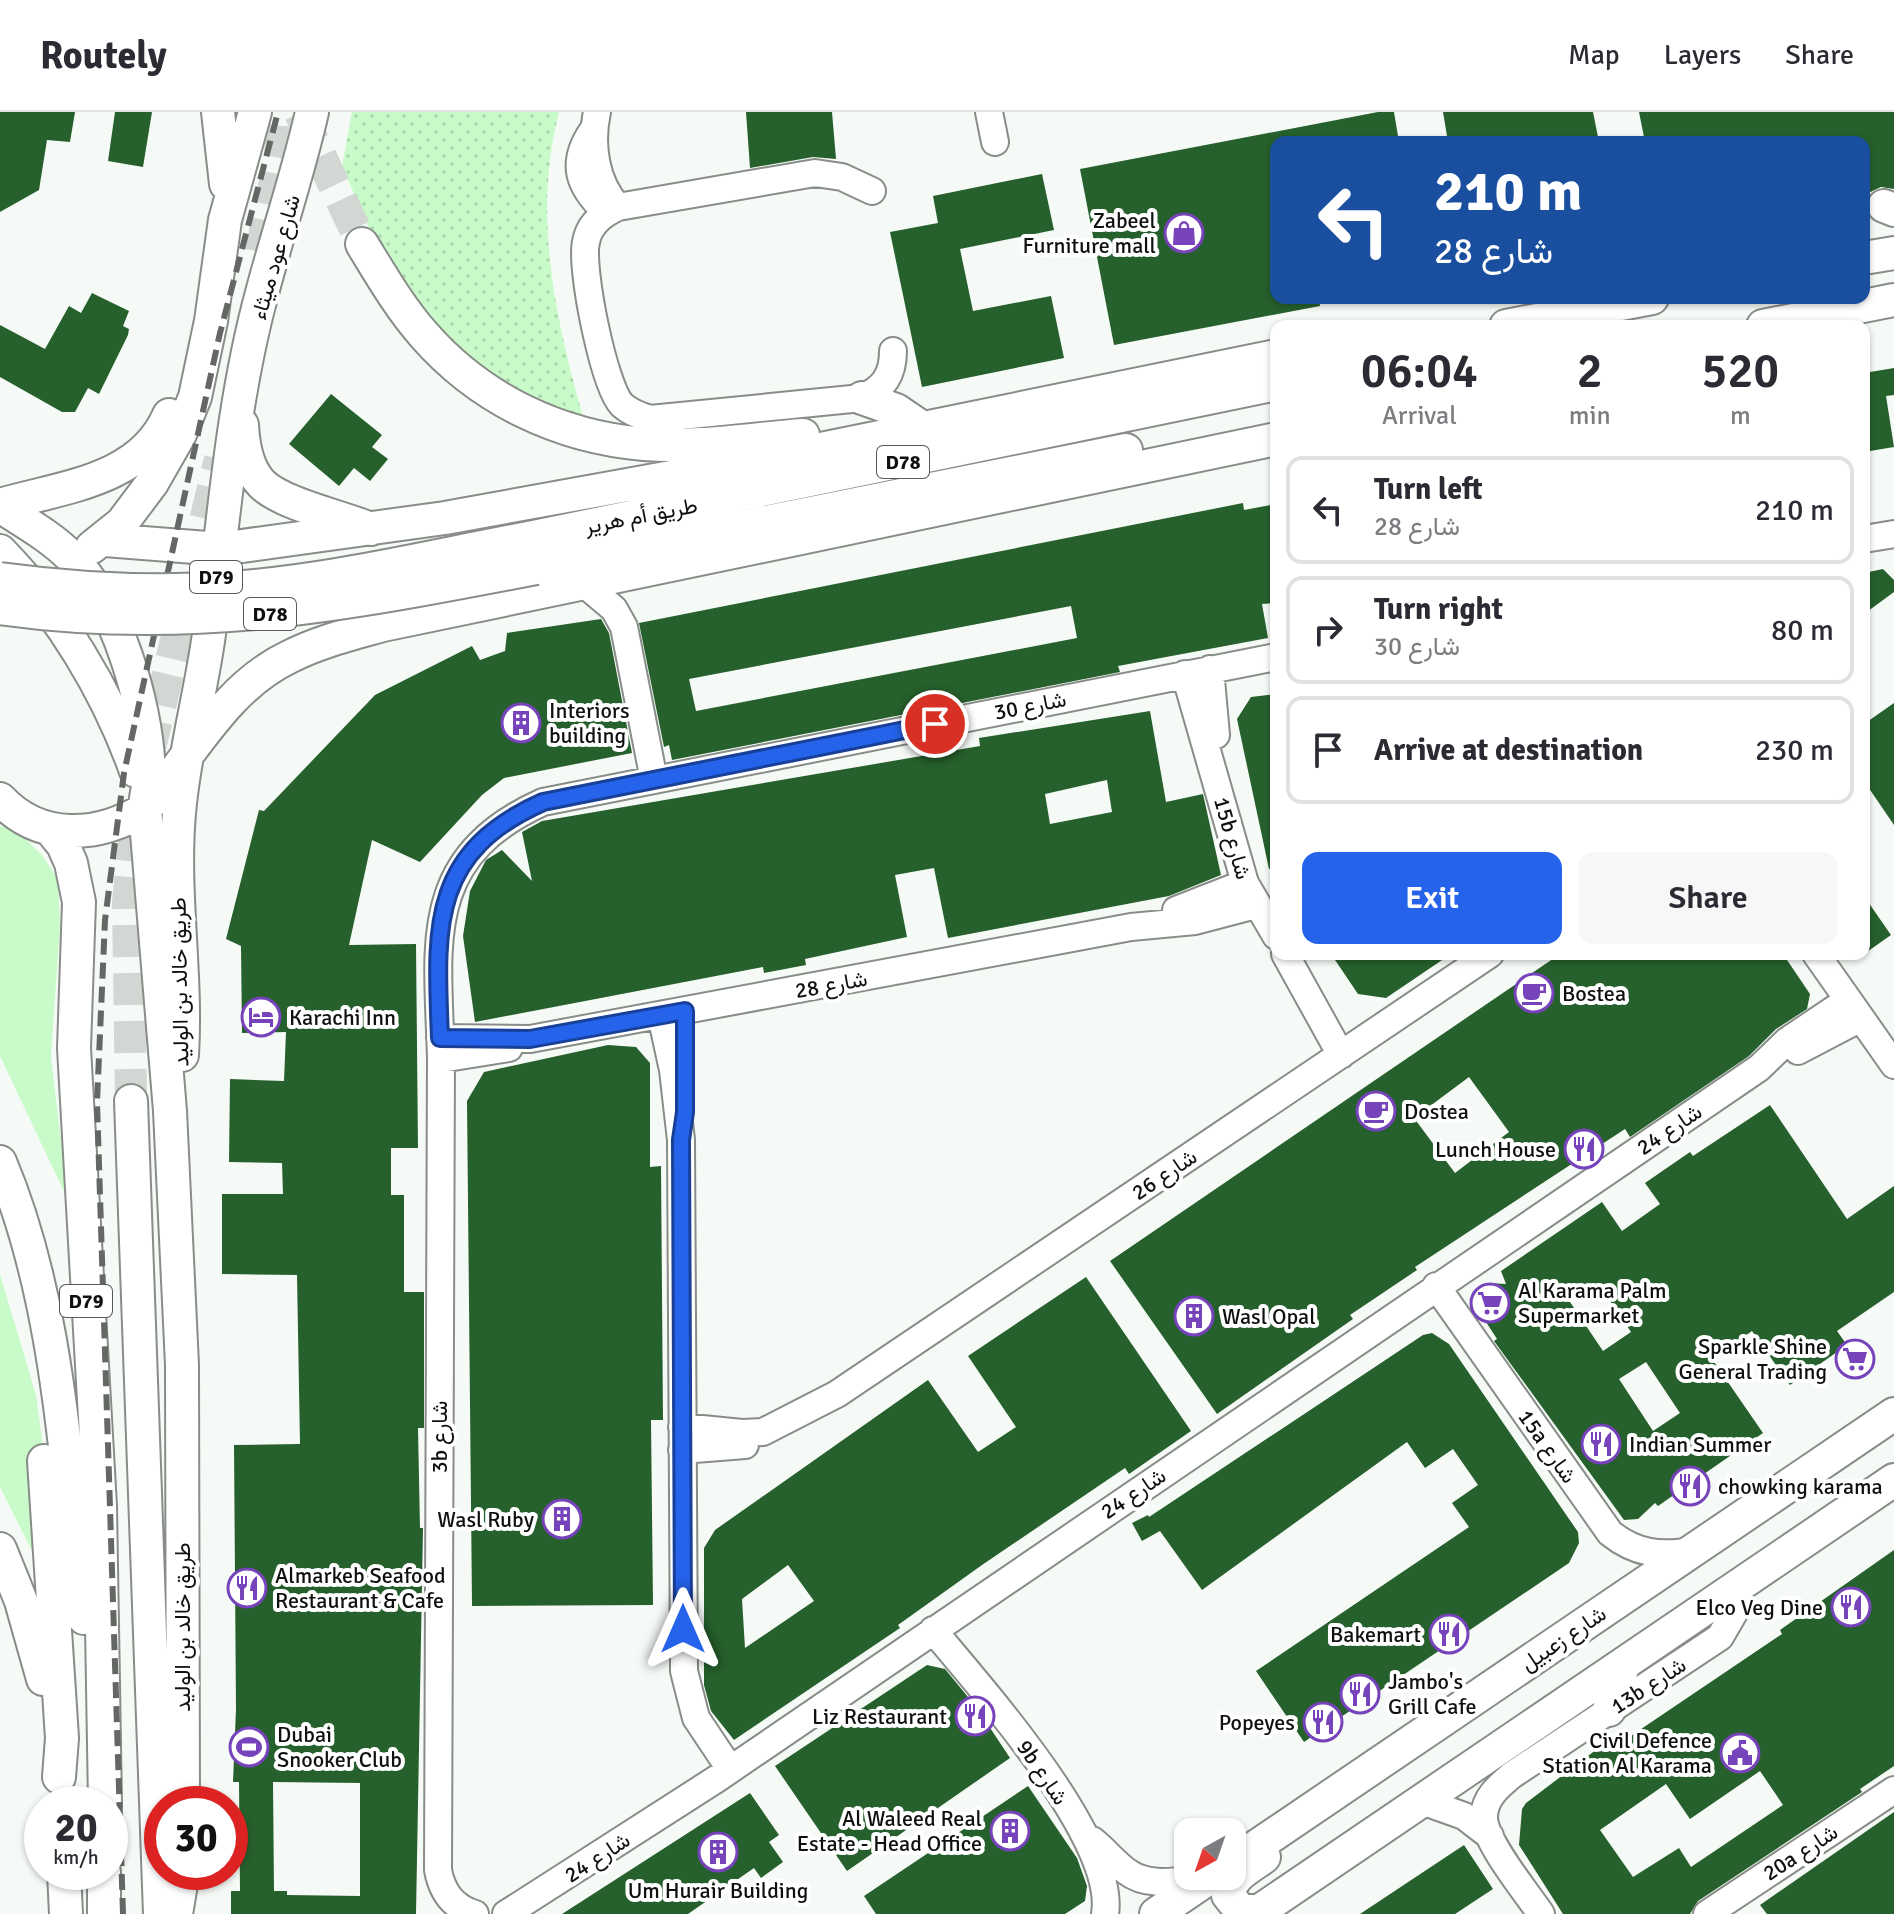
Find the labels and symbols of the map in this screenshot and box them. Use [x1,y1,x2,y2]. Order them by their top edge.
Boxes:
street label: شارع عود ميثاء [245,192,307,323]
place label: Zabeel Furniture mall [1022,207,1156,259]
shop icon: Zabeel Furniture mall [1163,212,1205,254]
road number: D78 [877,446,929,478]
street label: طريق أم هرير [581,491,700,541]
road number: D79 [190,561,242,593]
road number: D78 [244,598,296,630]
street label: شارع 30 [992,685,1069,727]
pin [901,690,969,758]
place label: Interiors building [549,697,630,749]
building icon: Interiors building [500,702,542,744]
street label: 15b شارع [1207,794,1257,883]
street label: طريق خالد بن الوليد [165,897,194,1067]
street label: شارع 28 [793,965,869,1005]
cafe icon: Bostea [1513,972,1555,1014]
place label: Bostea [1562,980,1626,1007]
hotel icon: Karachi Inn [240,996,282,1038]
place label: Karachi Inn [289,1004,396,1031]
cafe icon: Dostea [1355,1090,1397,1132]
place label: Dostea [1404,1098,1469,1125]
street label: شارع 24 [1632,1098,1708,1162]
restaurant icon: Lunch House [1563,1128,1605,1170]
place label: Lunch House [1435,1136,1556,1163]
street label: شارع 26 [1127,1143,1203,1207]
place label: Al Karama Palm Supermarket [1518,1277,1667,1329]
supermarket icon: Al Karama Palm Supermarket [1469,1282,1511,1324]
road number: D79 [60,1285,112,1317]
building icon: Wasl Opal [1173,1295,1215,1337]
place label: Wasl Opal [1222,1303,1316,1330]
place label: Sparkle Shine General Trading [1679,1333,1827,1385]
supermarket icon: Sparkle Shine General Trading [1834,1338,1876,1380]
street label: 3b شارع [426,1401,454,1473]
street label: 15a شارع [1512,1404,1583,1489]
restaurant icon: Indian Summer [1580,1423,1622,1465]
place label: Indian Summer [1629,1431,1771,1458]
street label: شارع 24 [1096,1462,1172,1526]
restaurant icon: chowking karama [1669,1465,1711,1507]
place label: chowking karama [1718,1473,1883,1500]
building icon: Wasl Ruby [541,1498,583,1540]
place label: Wasl Ruby [437,1506,535,1533]
street label: طريق خالد بن الوليد [169,1542,196,1712]
place label: Almarkeb Seafood Restaurant & Cafe [275,1562,446,1614]
restaurant icon: Almarkeb Seafood Restaurant & Cafe [226,1567,268,1609]
restaurant icon: Elco Veg Dine [1830,1586,1872,1628]
position arrow [641,1587,725,1671]
place label: Elco Veg Dine [1696,1594,1823,1621]
street label: شارع زعبيل [1515,1600,1612,1678]
restaurant icon: Bakemart [1428,1613,1470,1655]
place label: Bakemart [1330,1621,1421,1648]
street label: 13b شارع [1605,1651,1692,1721]
place label: Jambo's Grill Cafe [1388,1668,1477,1720]
restaurant icon: Jambo's Grill Cafe [1339,1673,1381,1715]
restaurant icon: Liz Restaurant [954,1695,996,1737]
restaurant icon: Popeyes [1302,1701,1344,1743]
place label: Liz Restaurant [812,1703,947,1730]
place label: Popeyes [1219,1709,1295,1736]
place label: Dubai Snooker Club [277,1721,402,1773]
sports icon: Dubai Snooker Club [228,1726,270,1768]
place label: Civil Defence Station Al Karama [1542,1727,1712,1779]
public building icon: Civil Defence Station Al Karama [1719,1732,1761,1774]
street label: 9b شارع [1010,1735,1074,1810]
speed limit sign: 30 [144,1786,248,1890]
place label: Al Waleed Real Estate - Head Office [797,1805,982,1857]
building icon: Al Waleed Real Estate - Head Office [989,1810,1031,1852]
north arrow [1174,1818,1246,1890]
street label: 20a شارع [1758,1818,1843,1887]
street label: شارع 24 [559,1826,636,1889]
building icon: Um Hurair Building [697,1831,739,1873]
place label: Um Hurair Building [628,1877,808,1904]

